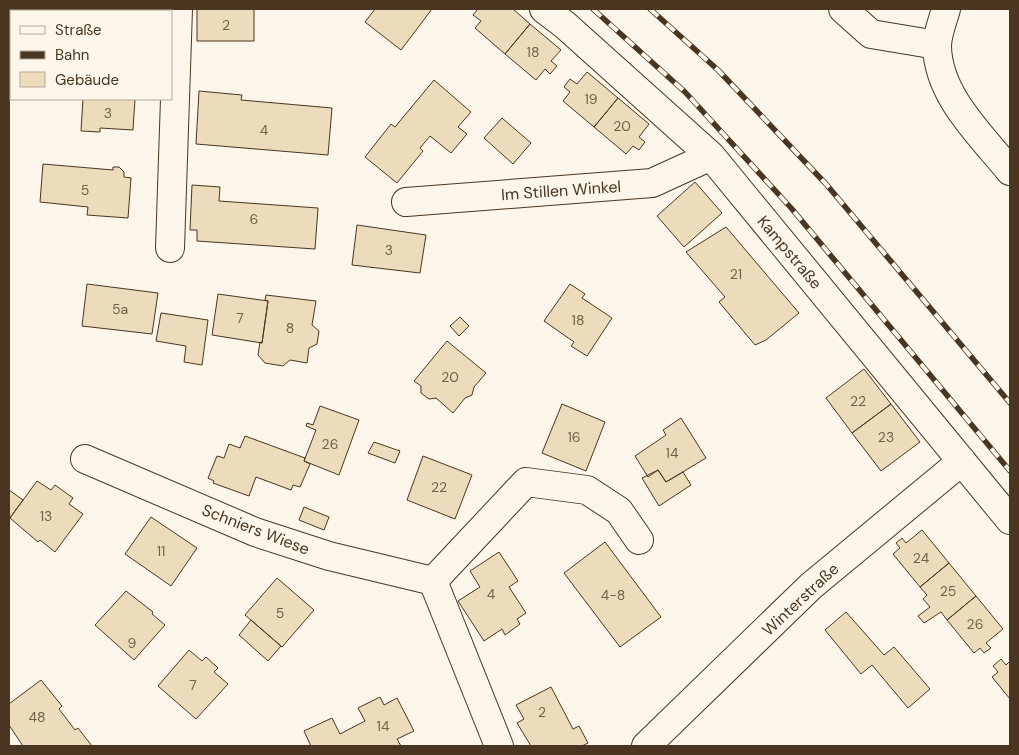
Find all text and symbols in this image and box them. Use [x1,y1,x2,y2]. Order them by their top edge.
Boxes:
legend [10,10,172,100]
house number: 2 [222,16,230,34]
text: Straße [55,20,102,40]
house number: 18 [527,43,539,61]
text: Bahn [55,45,89,65]
text: Gebäude [55,70,119,90]
house number: 19 [584,90,598,108]
house number: 3 [104,104,112,122]
house number: 20 [613,117,631,135]
house number: 4 [260,121,269,139]
street label: Im Stillen Winkel [500,176,622,205]
house number: 5 [81,181,89,199]
house number: 6 [250,210,258,228]
street label: Kampstraße [753,211,827,294]
house number: 3 [385,241,393,259]
house number: 21 [730,265,742,283]
house number: 5a [112,300,128,318]
house number: 7 [236,309,244,327]
house number: 18 [572,311,584,329]
house number: 8 [286,319,294,337]
house number: 20 [441,368,459,386]
house number: 22 [850,392,866,410]
house number: 16 [567,428,581,446]
house number: 23 [878,428,894,446]
house number: 26 [322,435,338,453]
house number: 14 [666,444,679,462]
house number: 22 [431,478,447,496]
street label: Schniers Wiese [199,499,313,560]
house number: 13 [40,507,52,525]
house number: 11 [157,542,165,560]
house number: 24 [913,549,930,567]
street label: Winterstraße [757,558,843,640]
house number: 25 [940,582,956,600]
house number: 4 [487,585,496,603]
house number: 4-8 [601,586,625,604]
house number: 5 [276,604,284,622]
house number: 26 [967,615,983,633]
house number: 9 [128,634,137,652]
house number: 7 [189,676,197,694]
house number: 2 [538,703,546,721]
house number: 48 [28,708,46,726]
house number: 14 [377,717,390,735]

